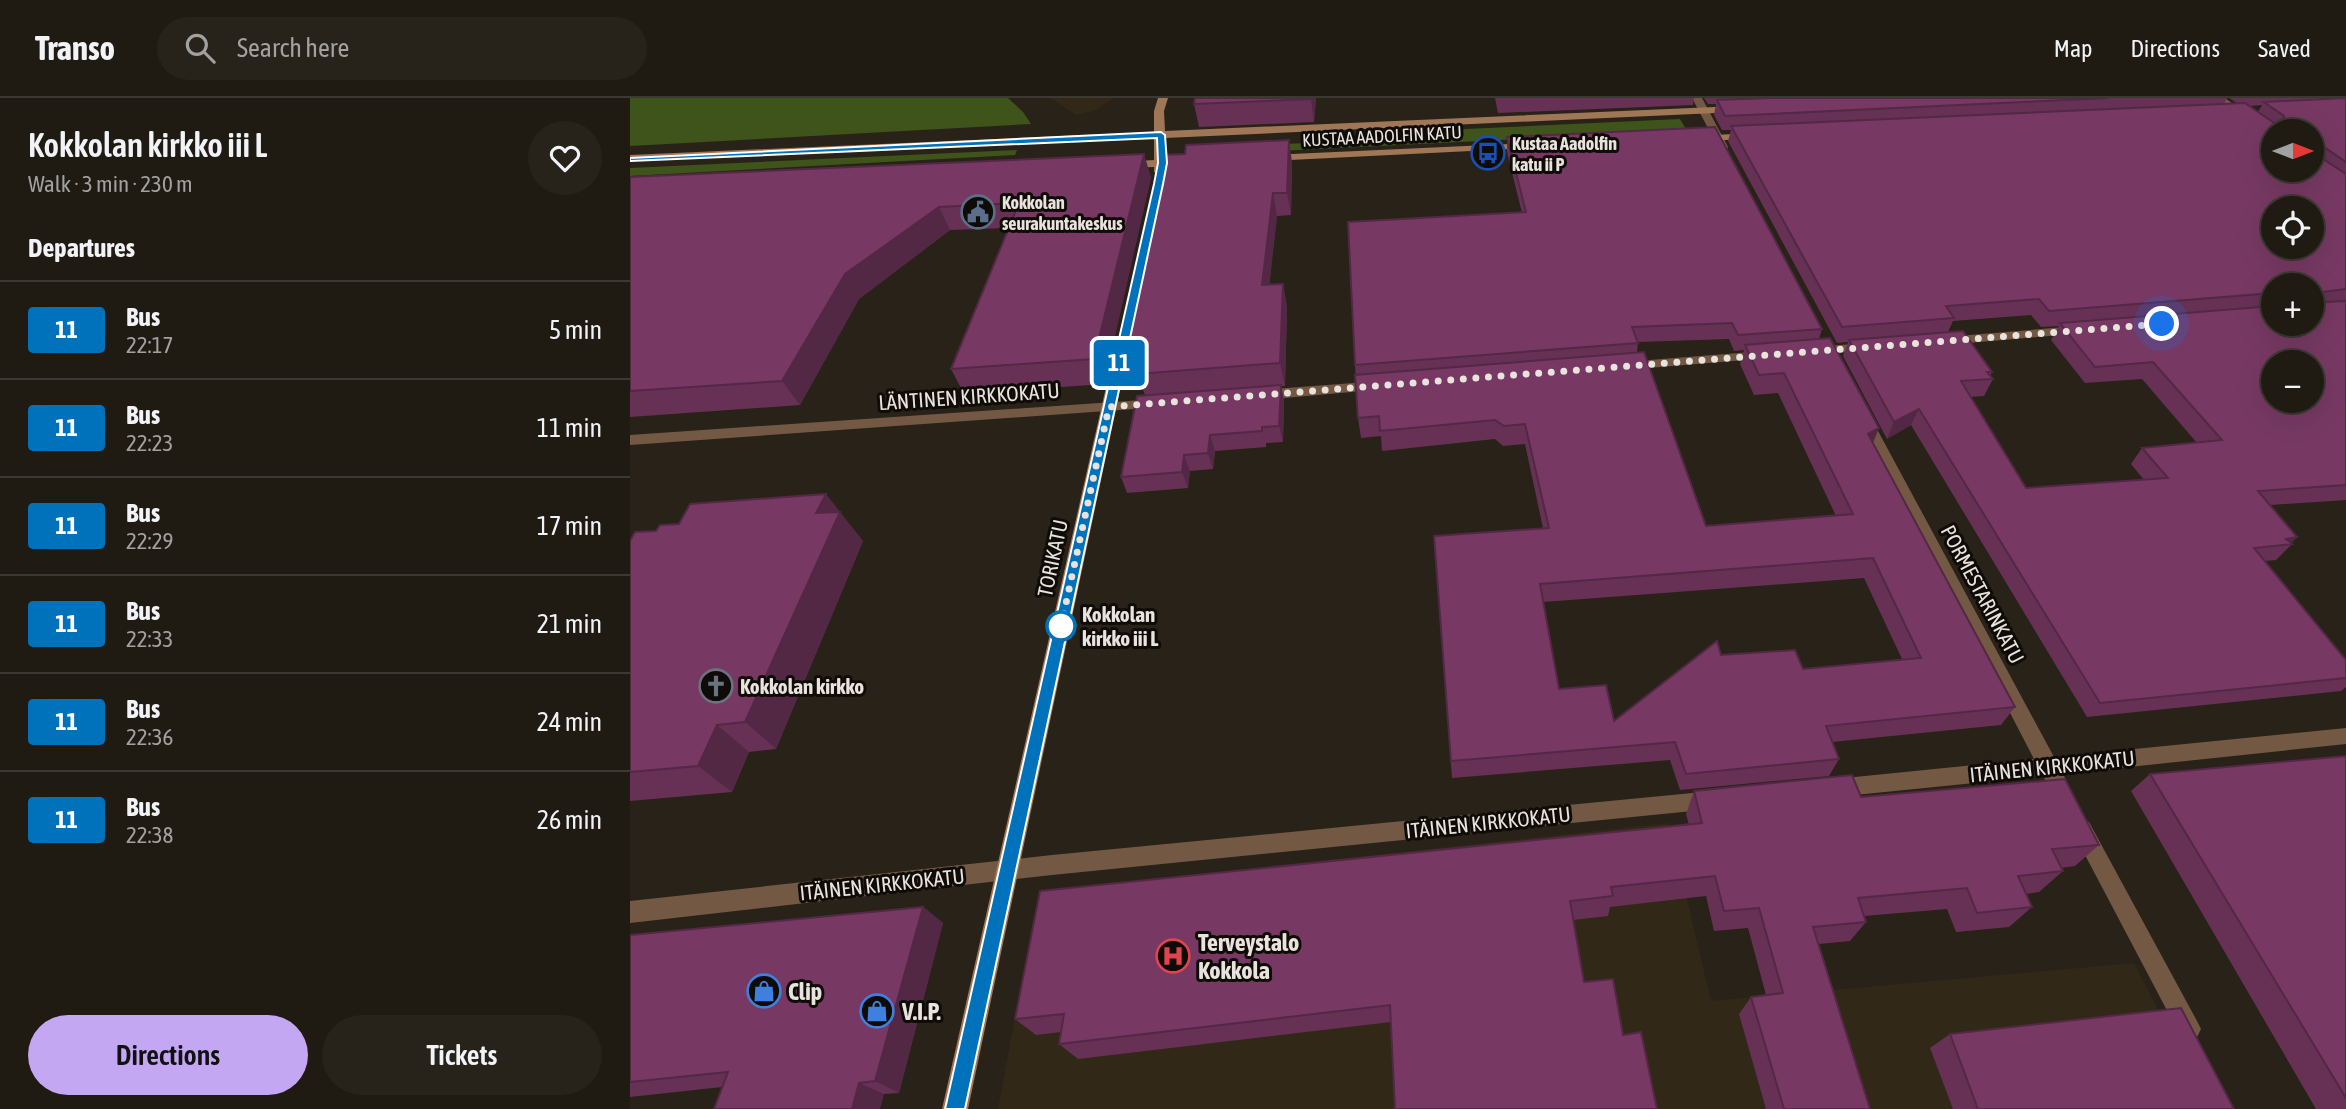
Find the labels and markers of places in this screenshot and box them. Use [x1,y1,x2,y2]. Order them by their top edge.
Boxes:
place label: Kustaa Aadolfin katu ii P [1512,133,1617,175]
bus stop icon: Kustaa Aadolfin katu ii P [1469,134,1507,172]
place label: Kokkolan seurakuntakeskus [1002,192,1123,234]
public building icon: Kokkolan seurakuntakeskus [959,193,997,231]
place label: Kokkolan kirkko iii L [1082,602,1158,650]
marker: Kokkolan kirkko iii L [1046,611,1076,641]
church icon: Kokkolan kirkko [697,667,735,705]
place label: Kokkolan kirkko [740,674,864,698]
place label: Terveystalo Kokkola [1198,929,1299,984]
hospital icon: Terveystalo Kokkola [1154,937,1192,975]
shop icon: Clip [745,972,783,1010]
place label: Clip [788,978,822,1005]
shop icon: V.I.P. [858,992,896,1030]
place label: V.I.P. [901,998,941,1025]

